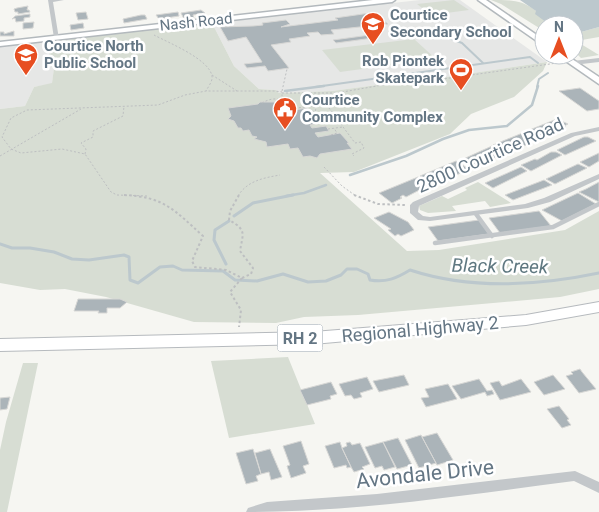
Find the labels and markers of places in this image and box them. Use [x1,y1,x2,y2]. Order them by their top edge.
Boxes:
place label: Courtice Secondary School [390,6,512,41]
school or university icon: Courtice Secondary School [360,11,386,45]
place label: Courtice North Public School [44,37,144,72]
school or university icon: Courtice North Public School [13,42,39,76]
place label: Rob Piontek Skatepark [362,52,445,87]
sports icon: Rob Piontek Skatepark [448,57,474,91]
place label: Courtice Community Complex [302,91,443,126]
public building icon: Courtice Community Complex [272,96,298,130]

